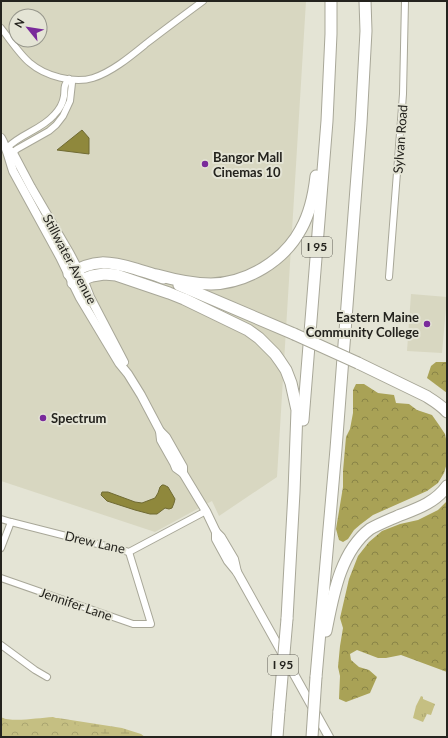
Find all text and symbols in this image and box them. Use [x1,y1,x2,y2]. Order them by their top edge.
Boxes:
north arrow [8,8,48,48]
text: N [11,16,27,30]
street label: Sylvan Road [390,104,410,174]
place label: Bangor Mall Cinemas 10 [213,149,283,180]
marker: Bangor Mall Cinemas 10 [200,159,210,169]
street label: Stillwater Avenue [40,211,100,307]
road number: I 95 [302,237,332,257]
place label: Eastern Maine Community College [306,309,419,340]
marker: Eastern Maine Community College [422,319,432,329]
place label: Spectrum [51,410,107,426]
marker: Spectrum [38,413,48,423]
street label: Drew Lane [63,527,127,557]
street label: Jennifer Lane [37,584,115,624]
road number: I 95 [268,655,298,675]

